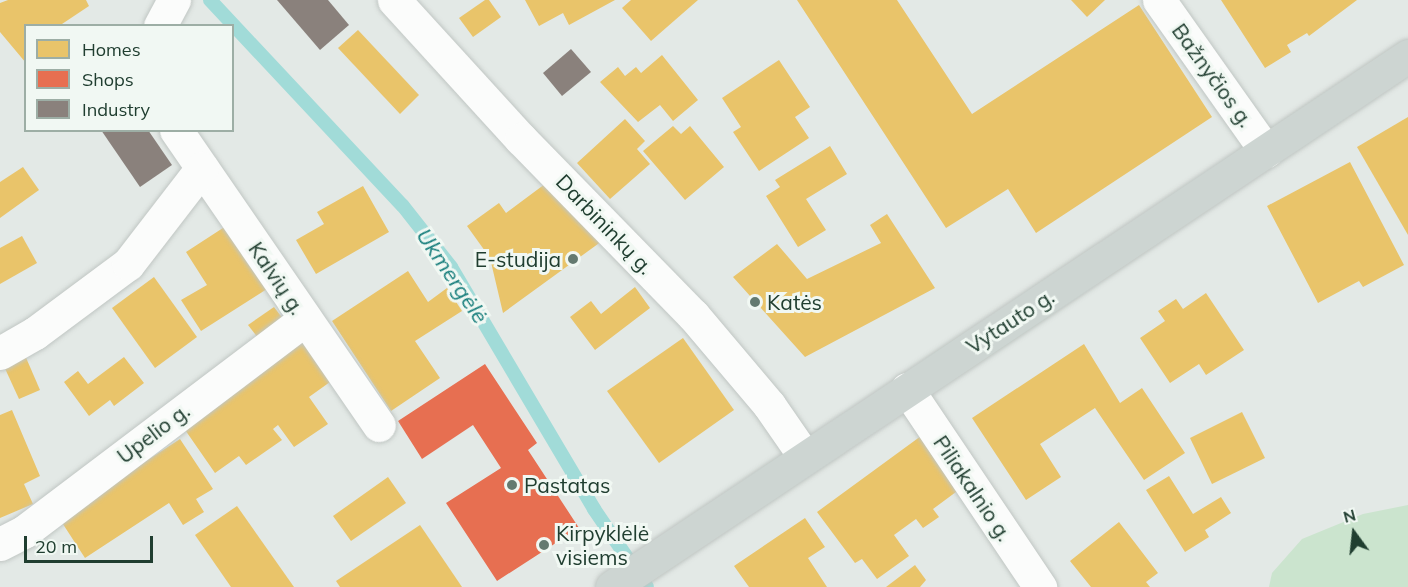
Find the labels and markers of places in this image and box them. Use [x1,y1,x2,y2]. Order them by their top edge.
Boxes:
place label: E-studija [475,246,561,272]
marker: E-studija [566,252,580,266]
place label: Katės [767,289,822,315]
marker: Katės [748,295,762,309]
place label: Pastatas [524,472,610,498]
marker: Pastatas [505,478,519,492]
place label: Kirpyklėlė visiems [556,520,649,570]
marker: Kirpyklėlė visiems [537,538,551,552]

